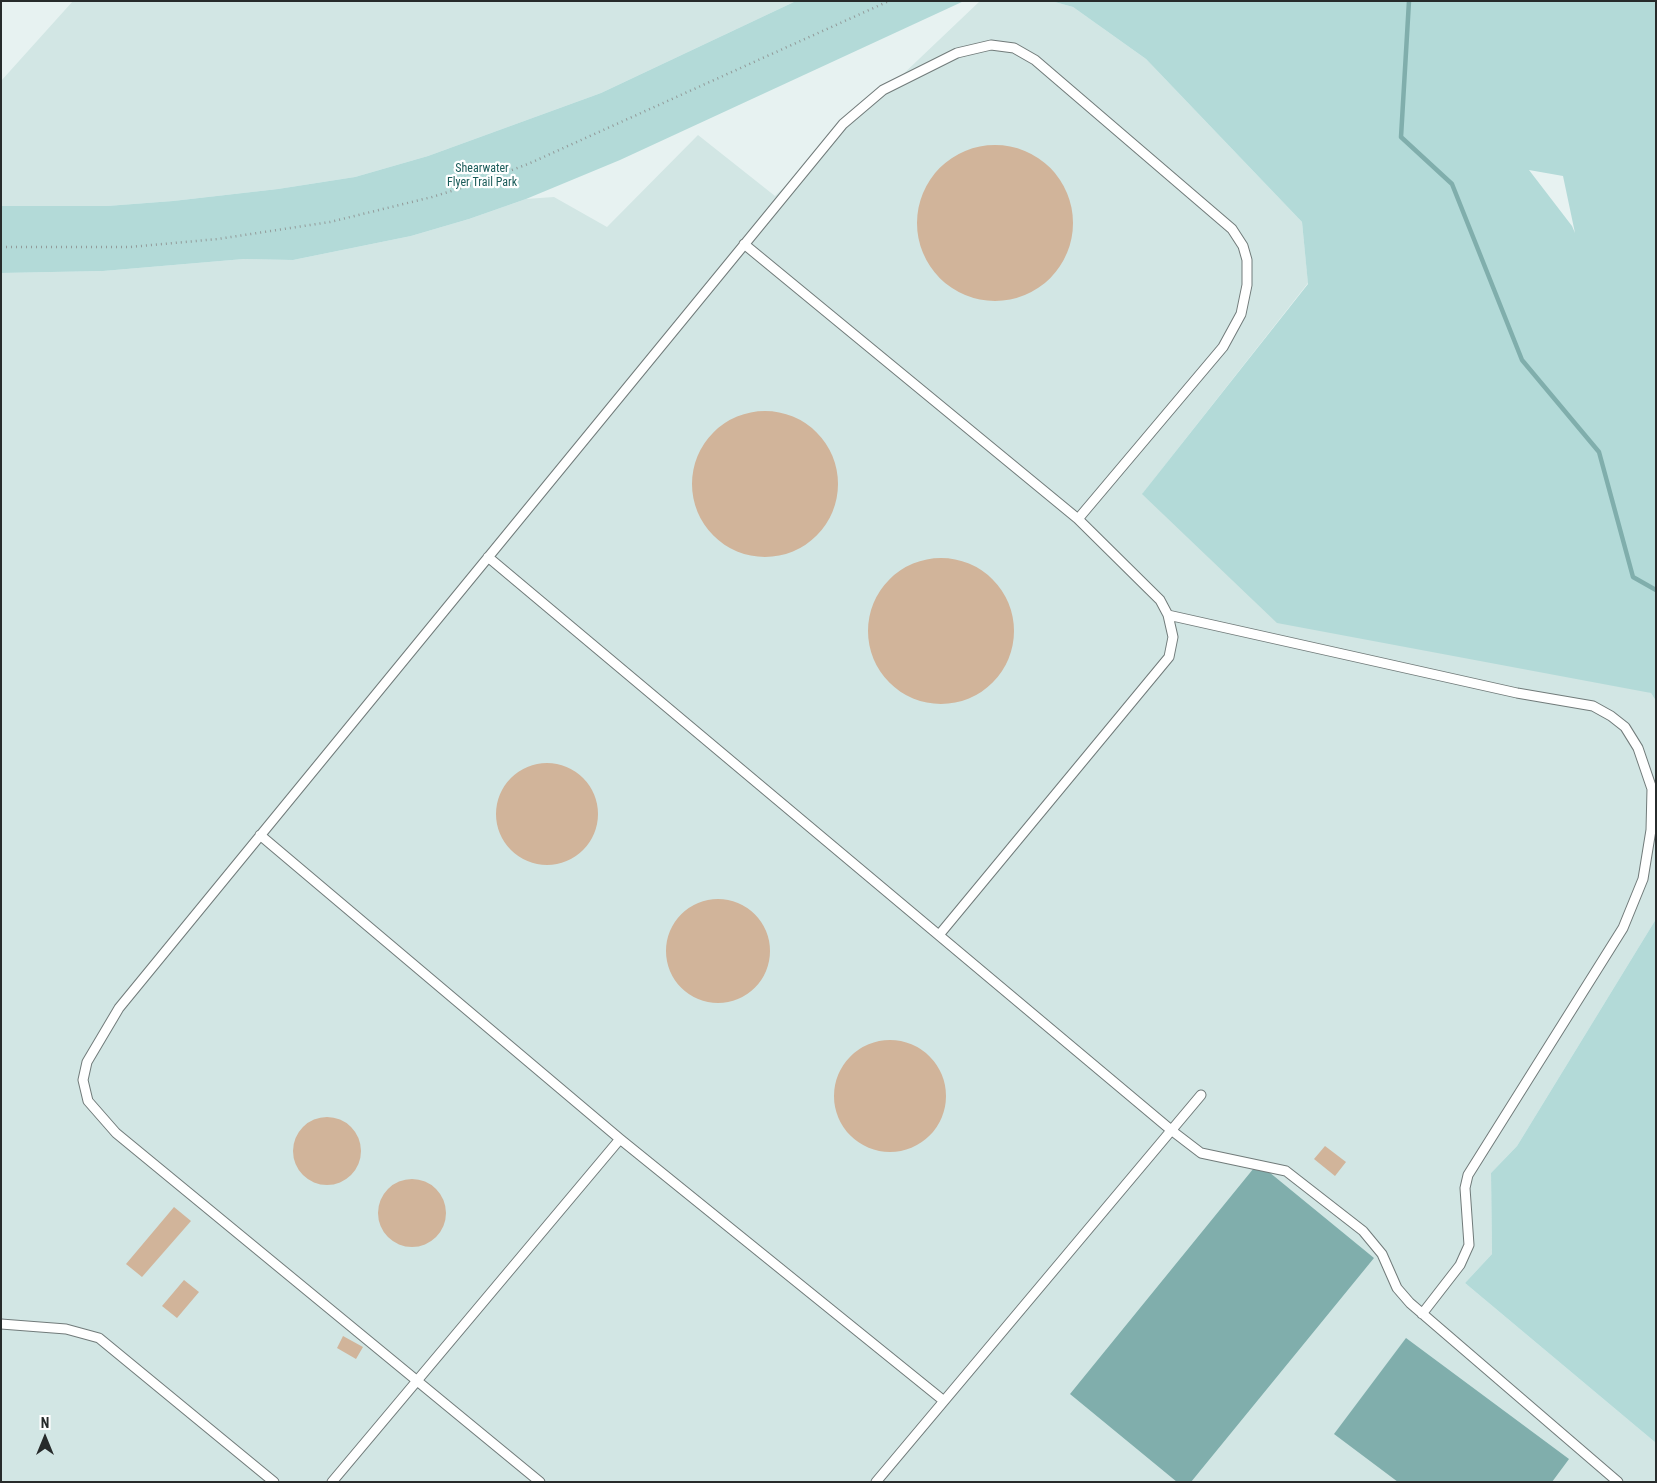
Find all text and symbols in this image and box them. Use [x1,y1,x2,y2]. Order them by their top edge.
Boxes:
park label: Shearwater Flyer Trail Park [447,162,517,190]
north arrow [20,1413,70,1463]
text: N [41,1415,49,1431]

